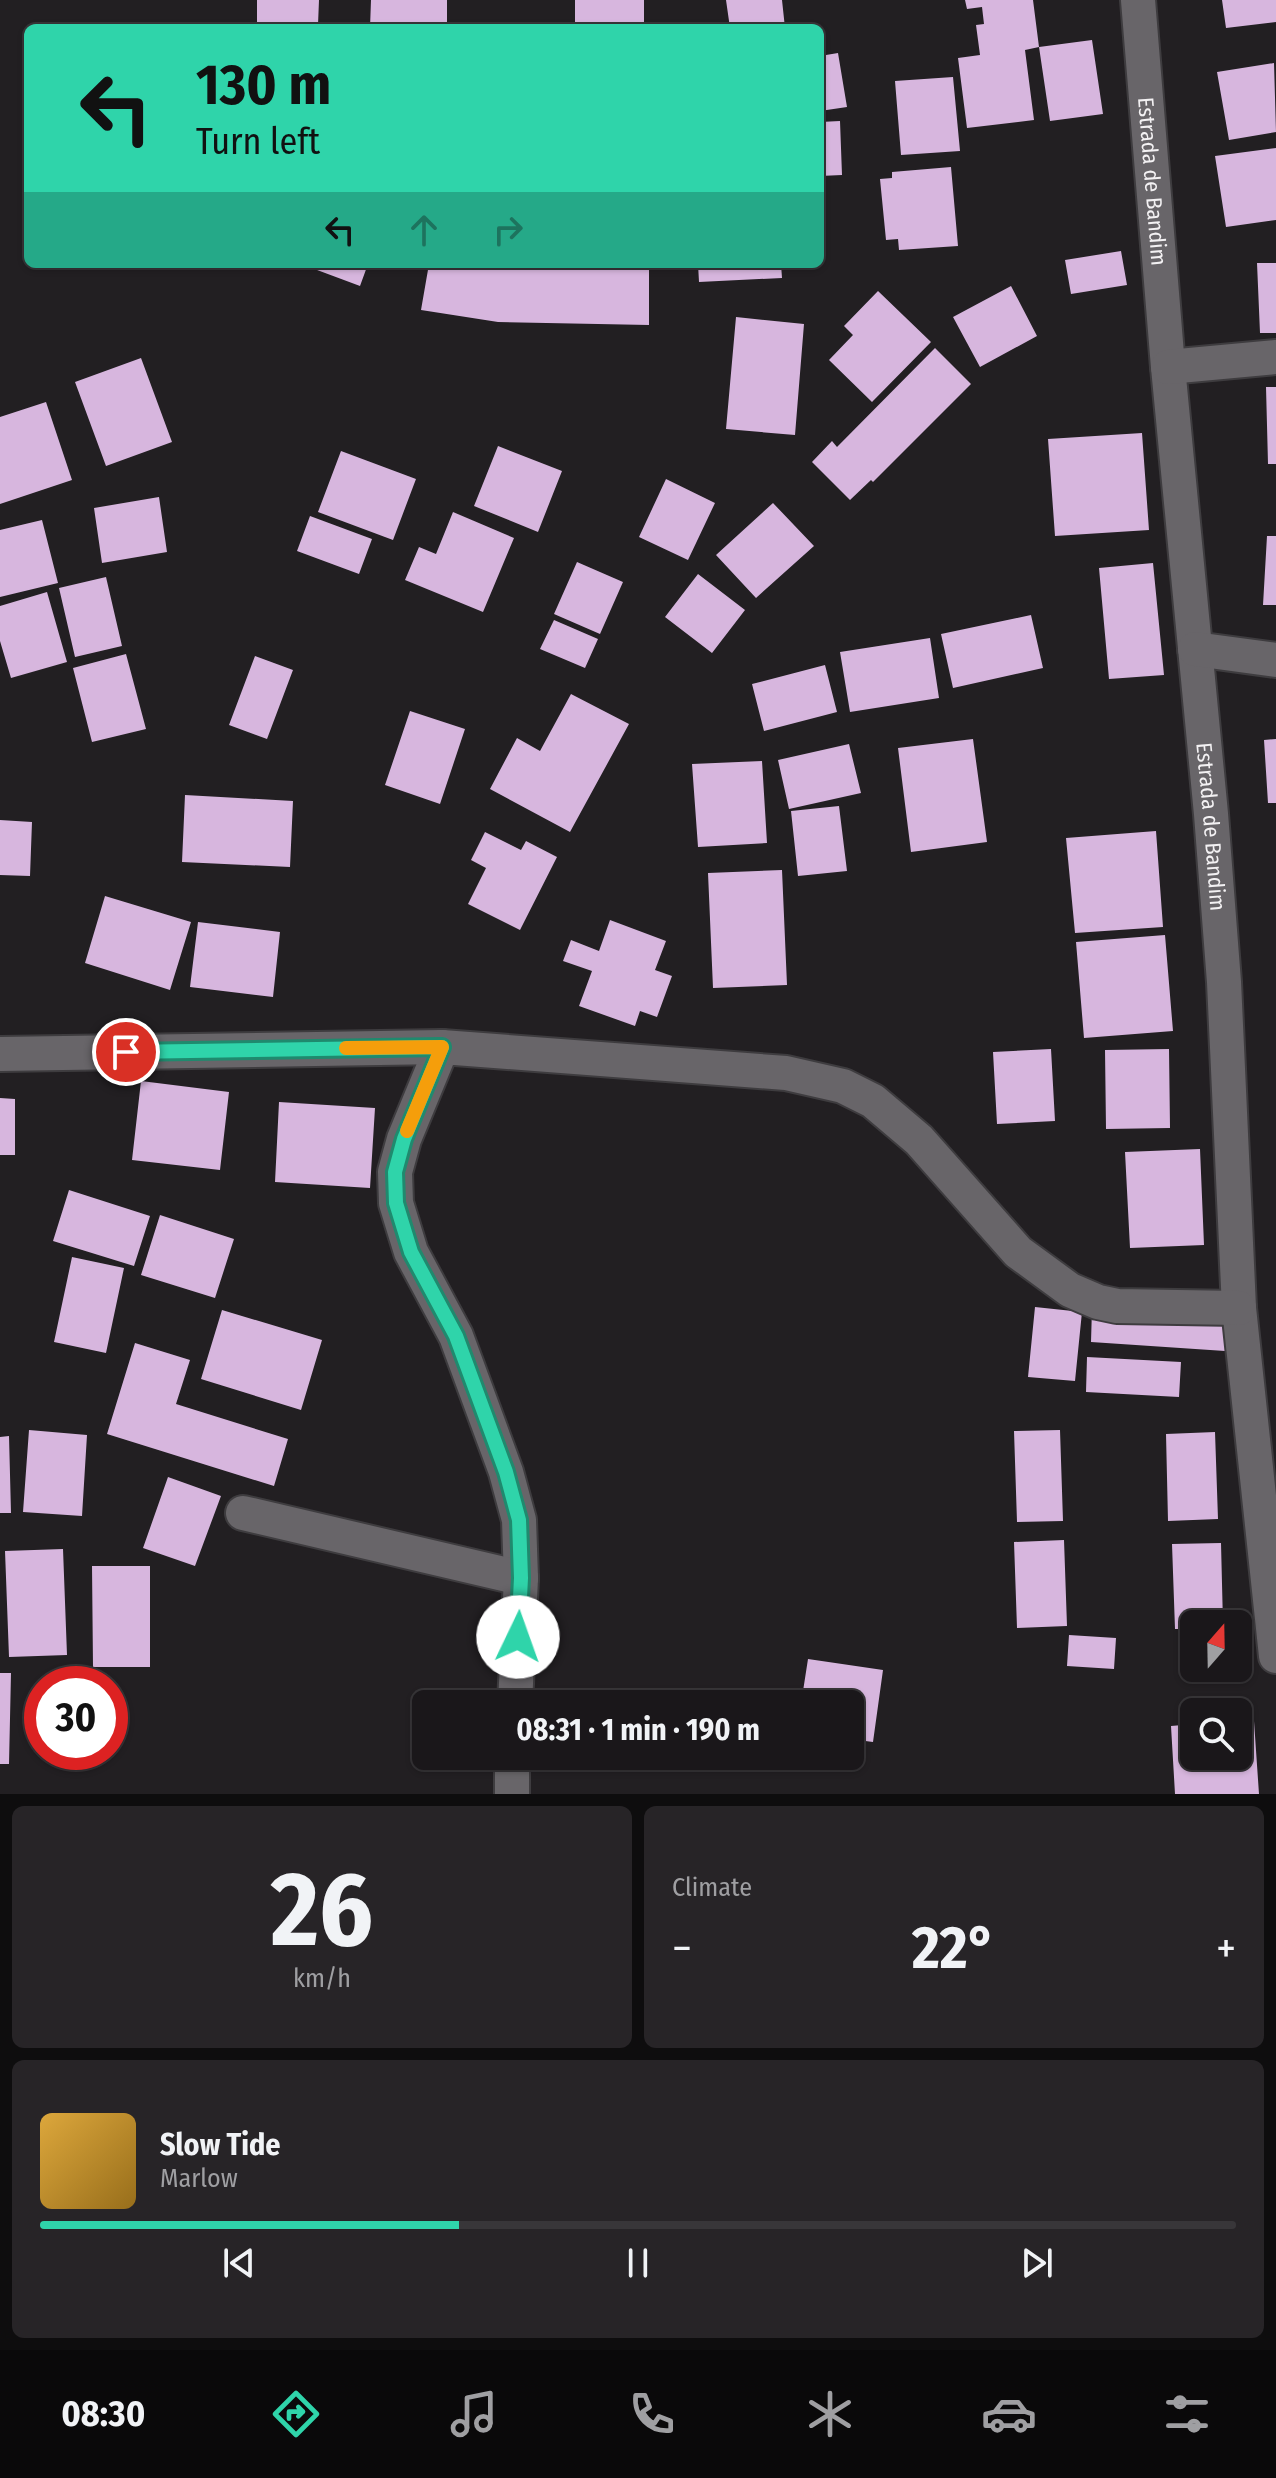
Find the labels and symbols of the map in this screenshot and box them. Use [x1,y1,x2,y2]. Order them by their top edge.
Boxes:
street label: Estrada de Bandim [1132,96,1173,267]
street label: Estrada de Bandim [1191,741,1232,912]
pin [92,1018,160,1086]
position arrow [476,1595,560,1679]
north arrow [1180,1610,1252,1682]
speed limit sign: 30 [24,1666,128,1770]

